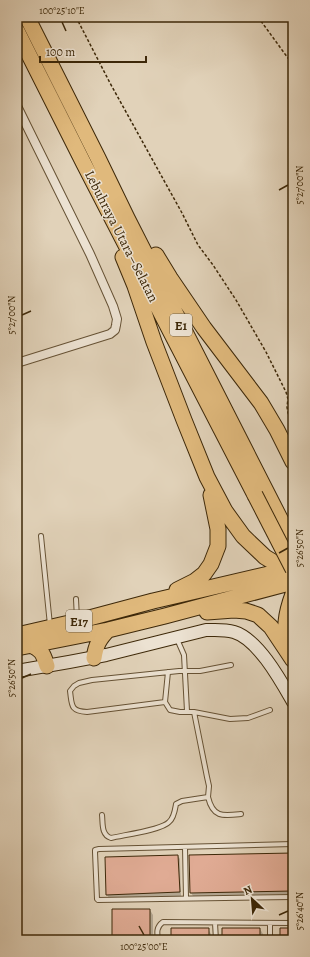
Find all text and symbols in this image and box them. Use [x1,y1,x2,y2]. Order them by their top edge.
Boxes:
text: 100°25'10"E [39,4,85,17]
scale bar [40,38,146,64]
text: 100 m [46,44,75,60]
text: 5°27'00"N [293,166,306,204]
street label: Lebuhraya Utara–Selatan [80,167,163,306]
text: 5°27'00"N [5,296,18,334]
road number: E1 [170,314,192,336]
text: 5°26'50"N [293,529,306,567]
road number: E17 [66,610,92,632]
text: 5°26'50"N [5,659,18,697]
north arrow [232,879,272,919]
text: N [241,882,255,899]
text: 5°26'40"N [293,892,306,930]
text: 100°25'00"E [120,940,168,953]

